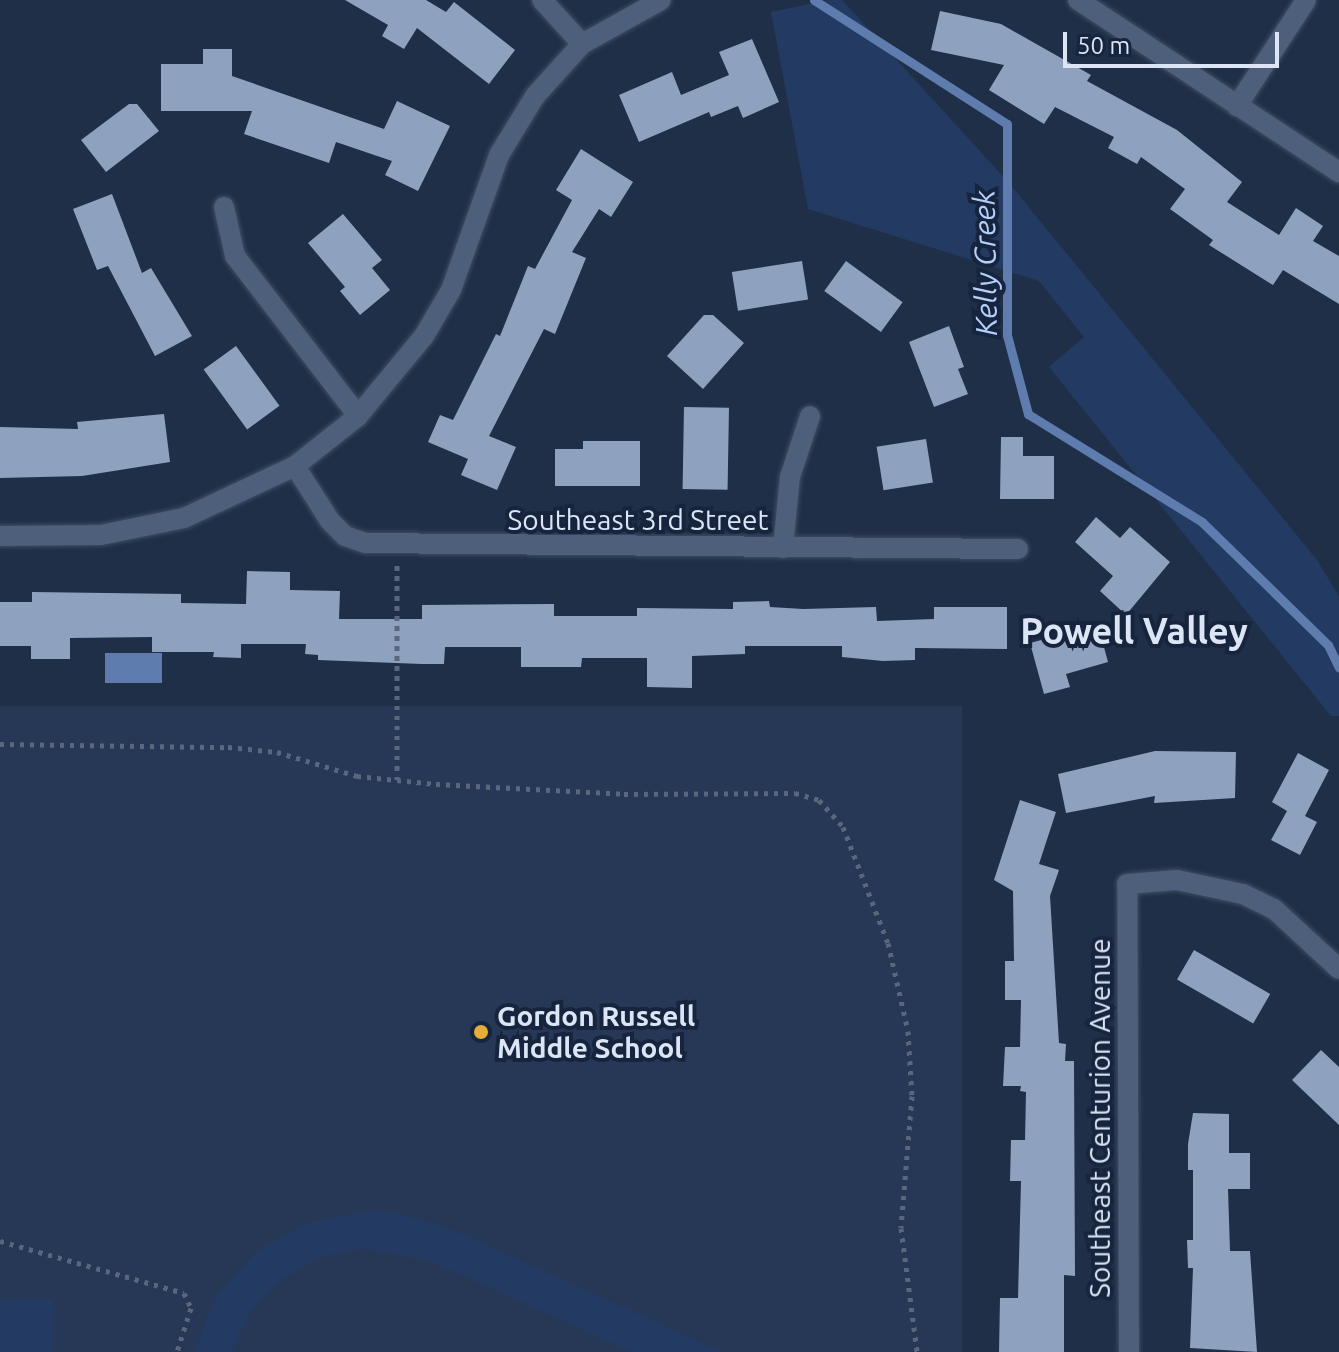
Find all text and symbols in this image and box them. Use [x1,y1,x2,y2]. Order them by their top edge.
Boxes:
scale bar [1067,16,1283,66]
text: 50 m [1077,32,1130,59]
water label: Kelly Creek [966,190,1004,336]
street label: Southeast 3rd Street [508,503,768,537]
district label: Powell Valley [1020,609,1248,653]
street label: Southeast Centurion Avenue [1083,938,1117,1298]
place label: Gordon Russell Middle School [497,999,695,1065]
marker: Gordon Russell Middle School [472,1023,490,1041]

